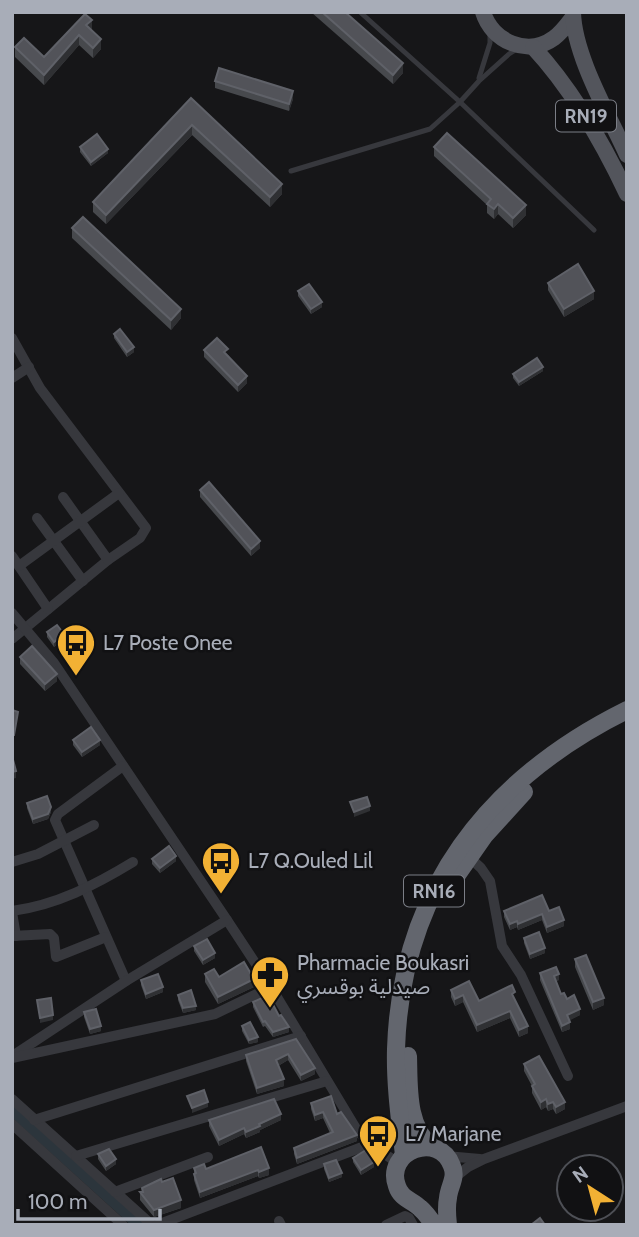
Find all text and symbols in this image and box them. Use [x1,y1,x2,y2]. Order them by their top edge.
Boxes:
road number: RN19 [556,100,616,132]
bus stop icon: L7 Poste Onee [55,622,97,677]
place label: L7 Poste Onee [103,630,233,655]
bus stop icon: L7 Q.Ouled Lil [200,840,242,895]
place label: L7 Q.Ouled Lil [248,848,373,873]
road number: RN16 [404,876,464,906]
place label: Pharmacie Boukasri صيدلية بوقسري [297,950,469,1003]
pharmacy icon: Pharmacie Boukasri صيدلية بوقسري [249,954,291,1009]
bus stop icon: L7 Marjane [357,1113,399,1168]
place label: L7 Marjane [405,1121,502,1147]
north arrow [555,1153,625,1223]
text: N [568,1161,592,1188]
scale bar [18,1178,159,1222]
text: 100 m [28,1189,87,1214]

